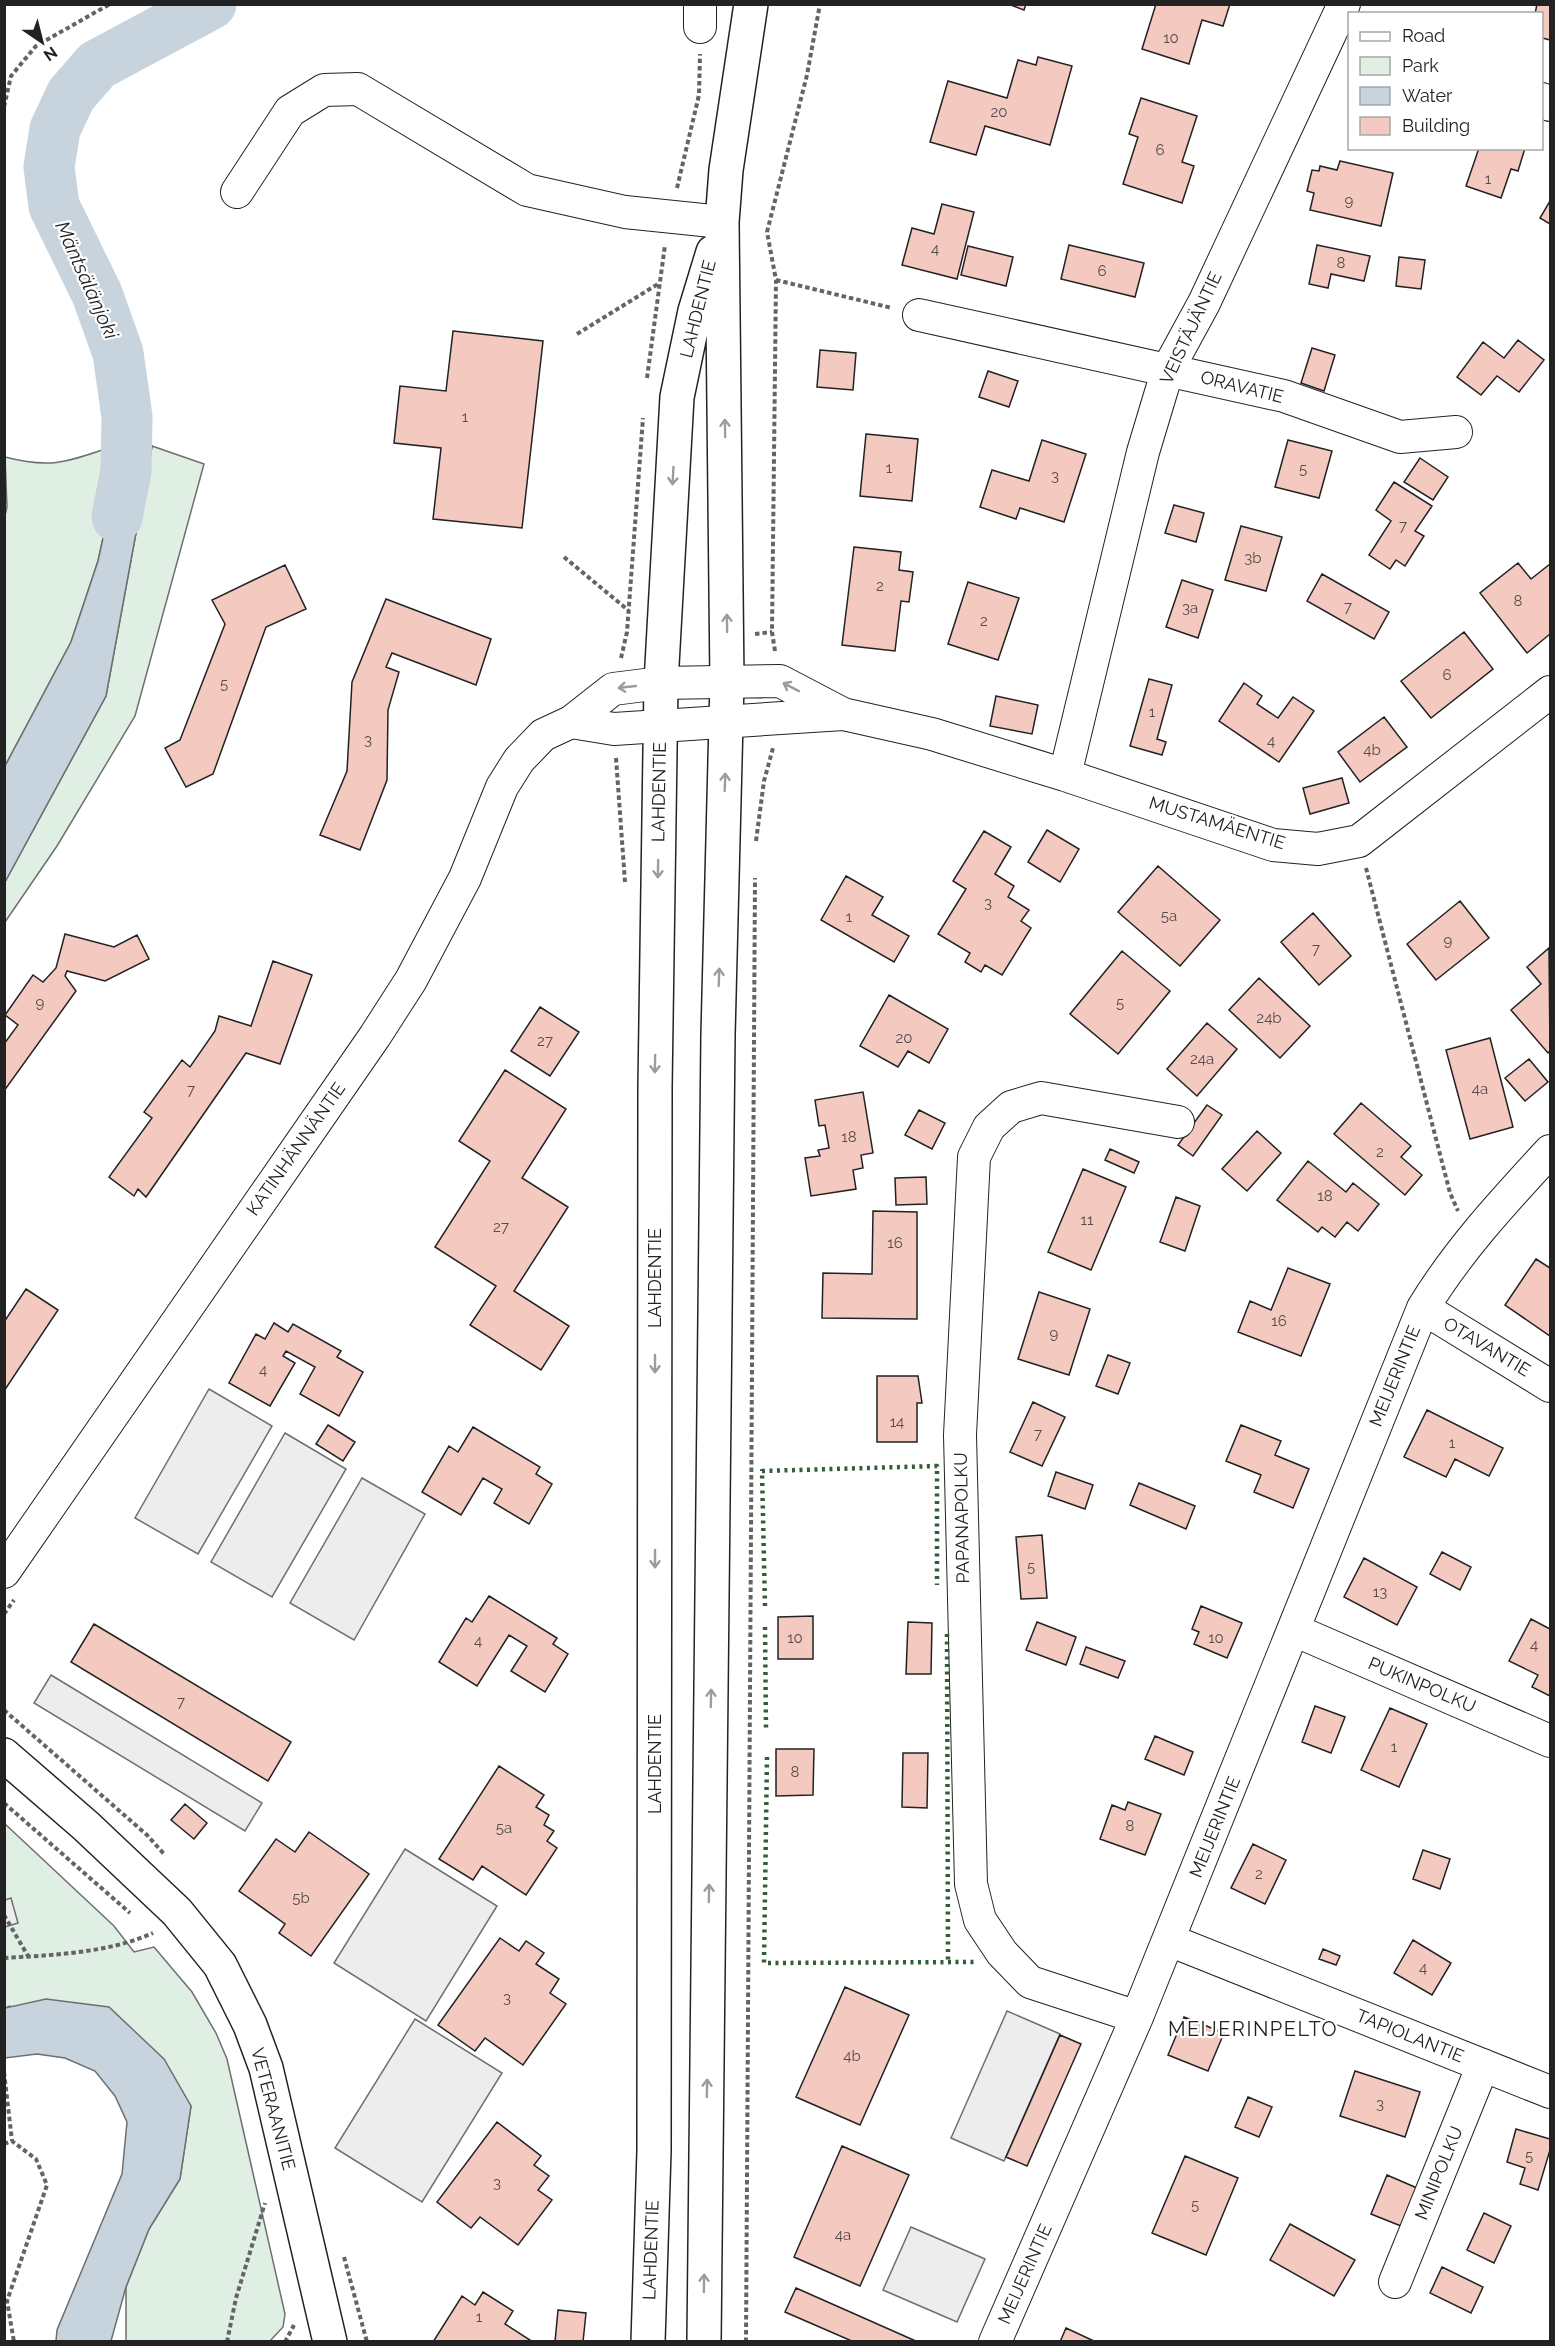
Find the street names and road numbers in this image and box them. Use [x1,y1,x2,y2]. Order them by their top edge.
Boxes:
street label: LAHDENTIE [675,258,720,360]
street label: VEISTÄJÄNTIE [1155,268,1226,387]
street label: ORAVATIE [1198,366,1286,407]
street label: LAHDENTIE [647,742,670,842]
street label: MUSTAMÄENTIE [1146,792,1288,853]
street label: KATINHÄNNÄNTIE [242,1078,349,1219]
street label: LAHDENTIE [644,1228,665,1328]
street label: OTAVANTIE [1440,1312,1535,1381]
street label: MEIJERINTIE [1365,1322,1424,1430]
street label: PAPANAPOLKU [950,1452,973,1584]
street label: PUKINPOLKU [1365,1652,1479,1717]
street label: LAHDENTIE [644,1714,665,1814]
street label: MEIJERINTIE [1185,1773,1244,1881]
street label: TAPIOLANTIE [1353,2004,1467,2067]
street label: VETERAANITIE [247,2045,300,2172]
street label: MINIPOLKU [1410,2123,1467,2223]
street label: LAHDENTIE [638,2200,663,2300]
street label: MEIJERINTIE [993,2220,1056,2327]

